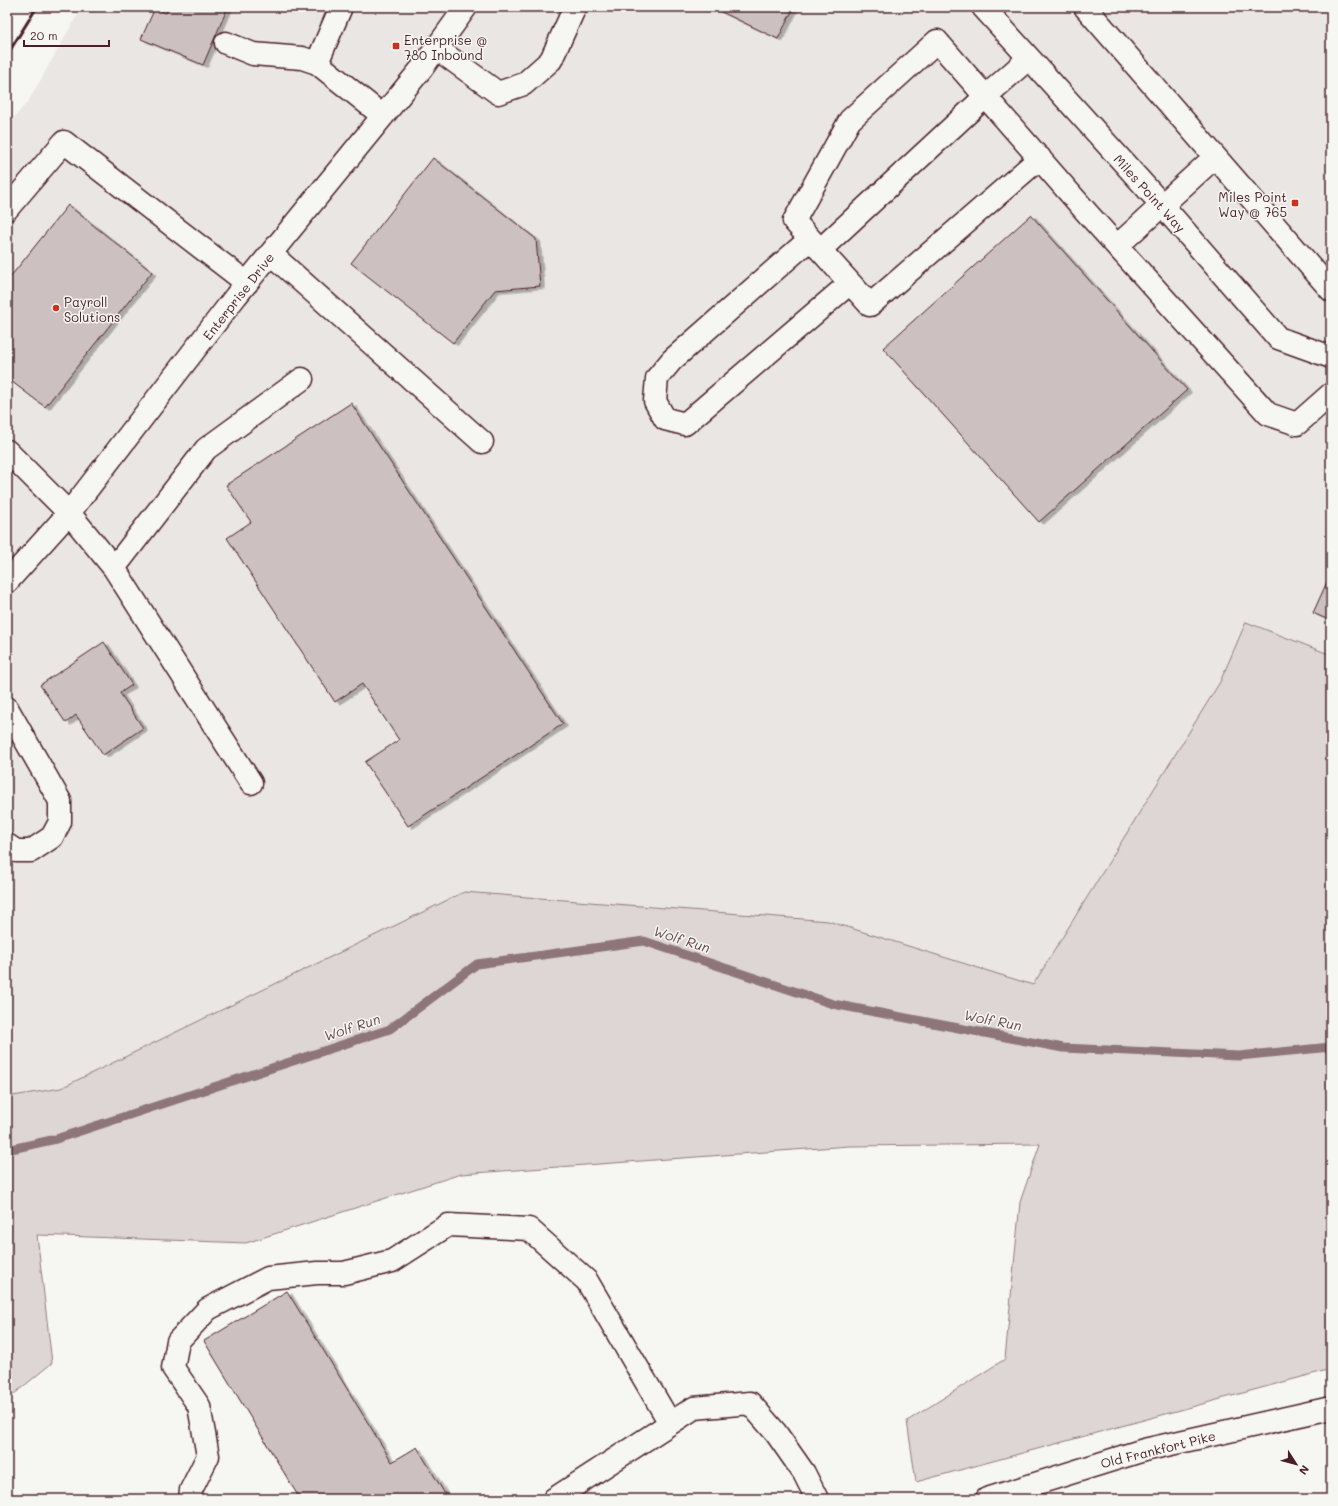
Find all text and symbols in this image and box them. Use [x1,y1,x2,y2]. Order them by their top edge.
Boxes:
scale bar [24,22,109,48]
text: 20 m [30,27,58,43]
place label: Enterprise @ 780 Inbound [404,31,488,63]
marker: Enterprise @ 780 Inbound [391,41,401,51]
street label: Miles Point Way [1111,150,1190,236]
place label: Miles Point Way @ 765 [1218,188,1287,220]
marker: Miles Point Way @ 765 [1290,198,1300,208]
street label: Enterprise Drive [199,249,277,343]
place label: Payroll Solutions [64,293,120,325]
marker: Payroll Solutions [51,303,61,313]
water label: Wolf Run [651,921,713,957]
water label: Wolf Run [963,1005,1024,1035]
water label: Wolf Run [321,1009,383,1045]
street label: Old Frankfort Pike [1099,1426,1217,1472]
north arrow [1276,1444,1316,1484]
text: N [1296,1462,1313,1478]

